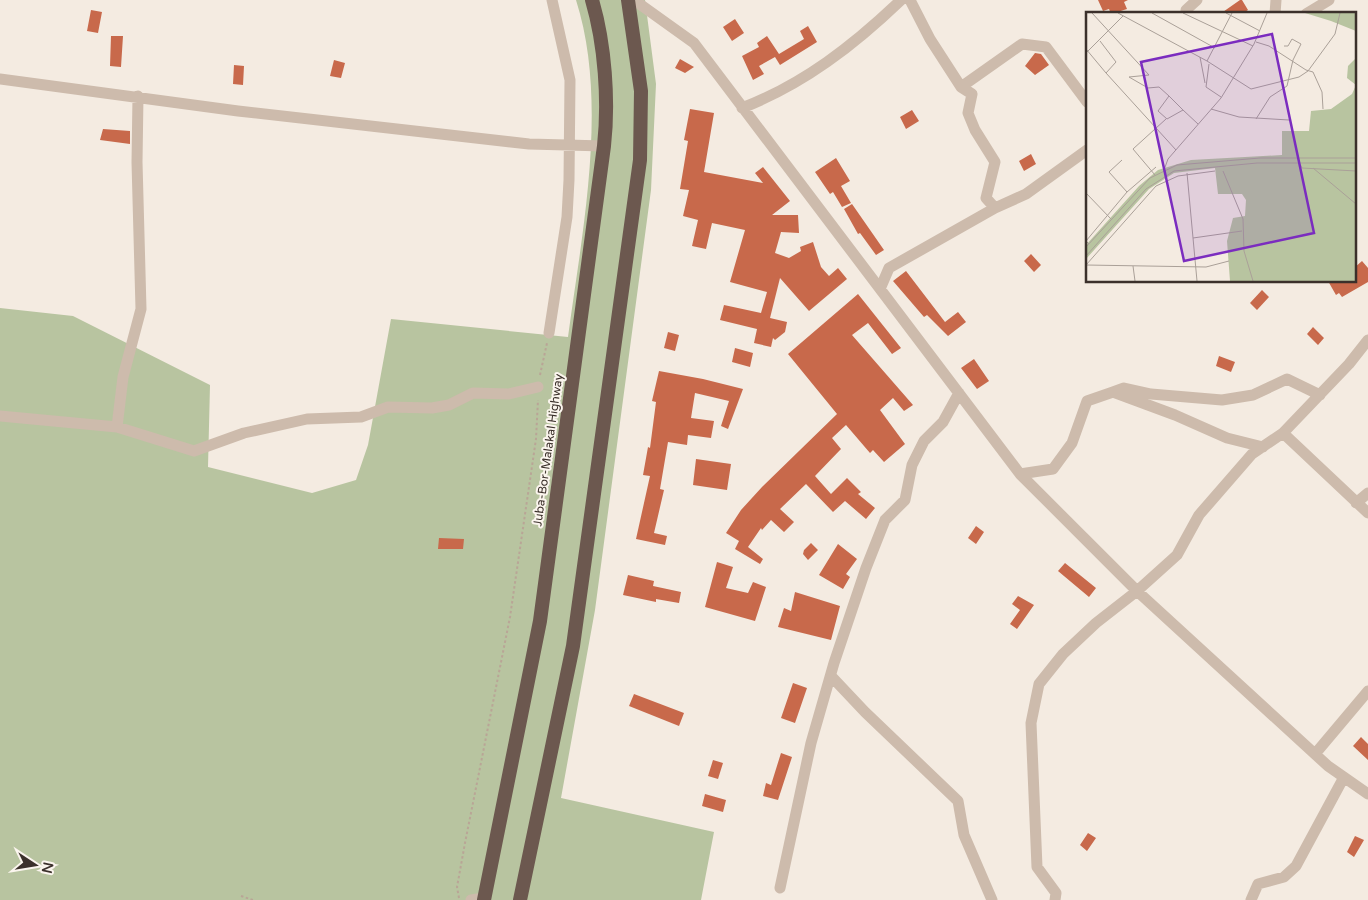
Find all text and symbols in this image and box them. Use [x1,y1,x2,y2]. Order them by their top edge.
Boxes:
inset map [1086,12,1356,282]
street label: Juba-Bor-Malakal Highway [530,372,566,527]
north arrow [10,840,60,890]
text: N [38,860,57,875]

